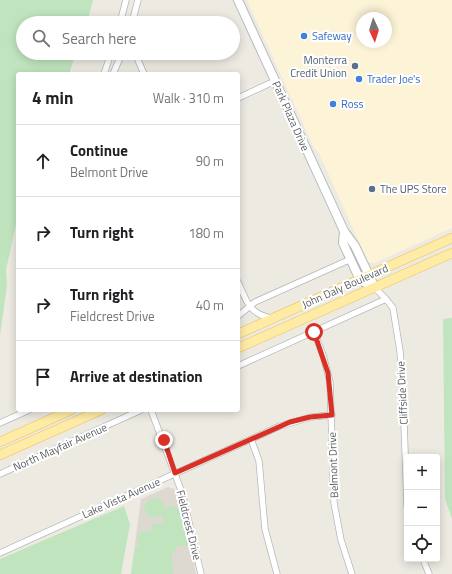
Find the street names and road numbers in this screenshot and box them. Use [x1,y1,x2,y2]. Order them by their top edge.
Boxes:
street label: Park Plaza Drive [268,78,314,154]
street label: John Daly Boulevard [299,260,391,312]
street label: Cliffside Drive [392,360,412,425]
street label: North Mayfair Avenue [10,419,110,475]
street label: Belmont Drive [324,431,342,498]
street label: Lake Vista Avenue [79,473,163,522]
street label: Fieldcrest Drive [173,488,206,562]

